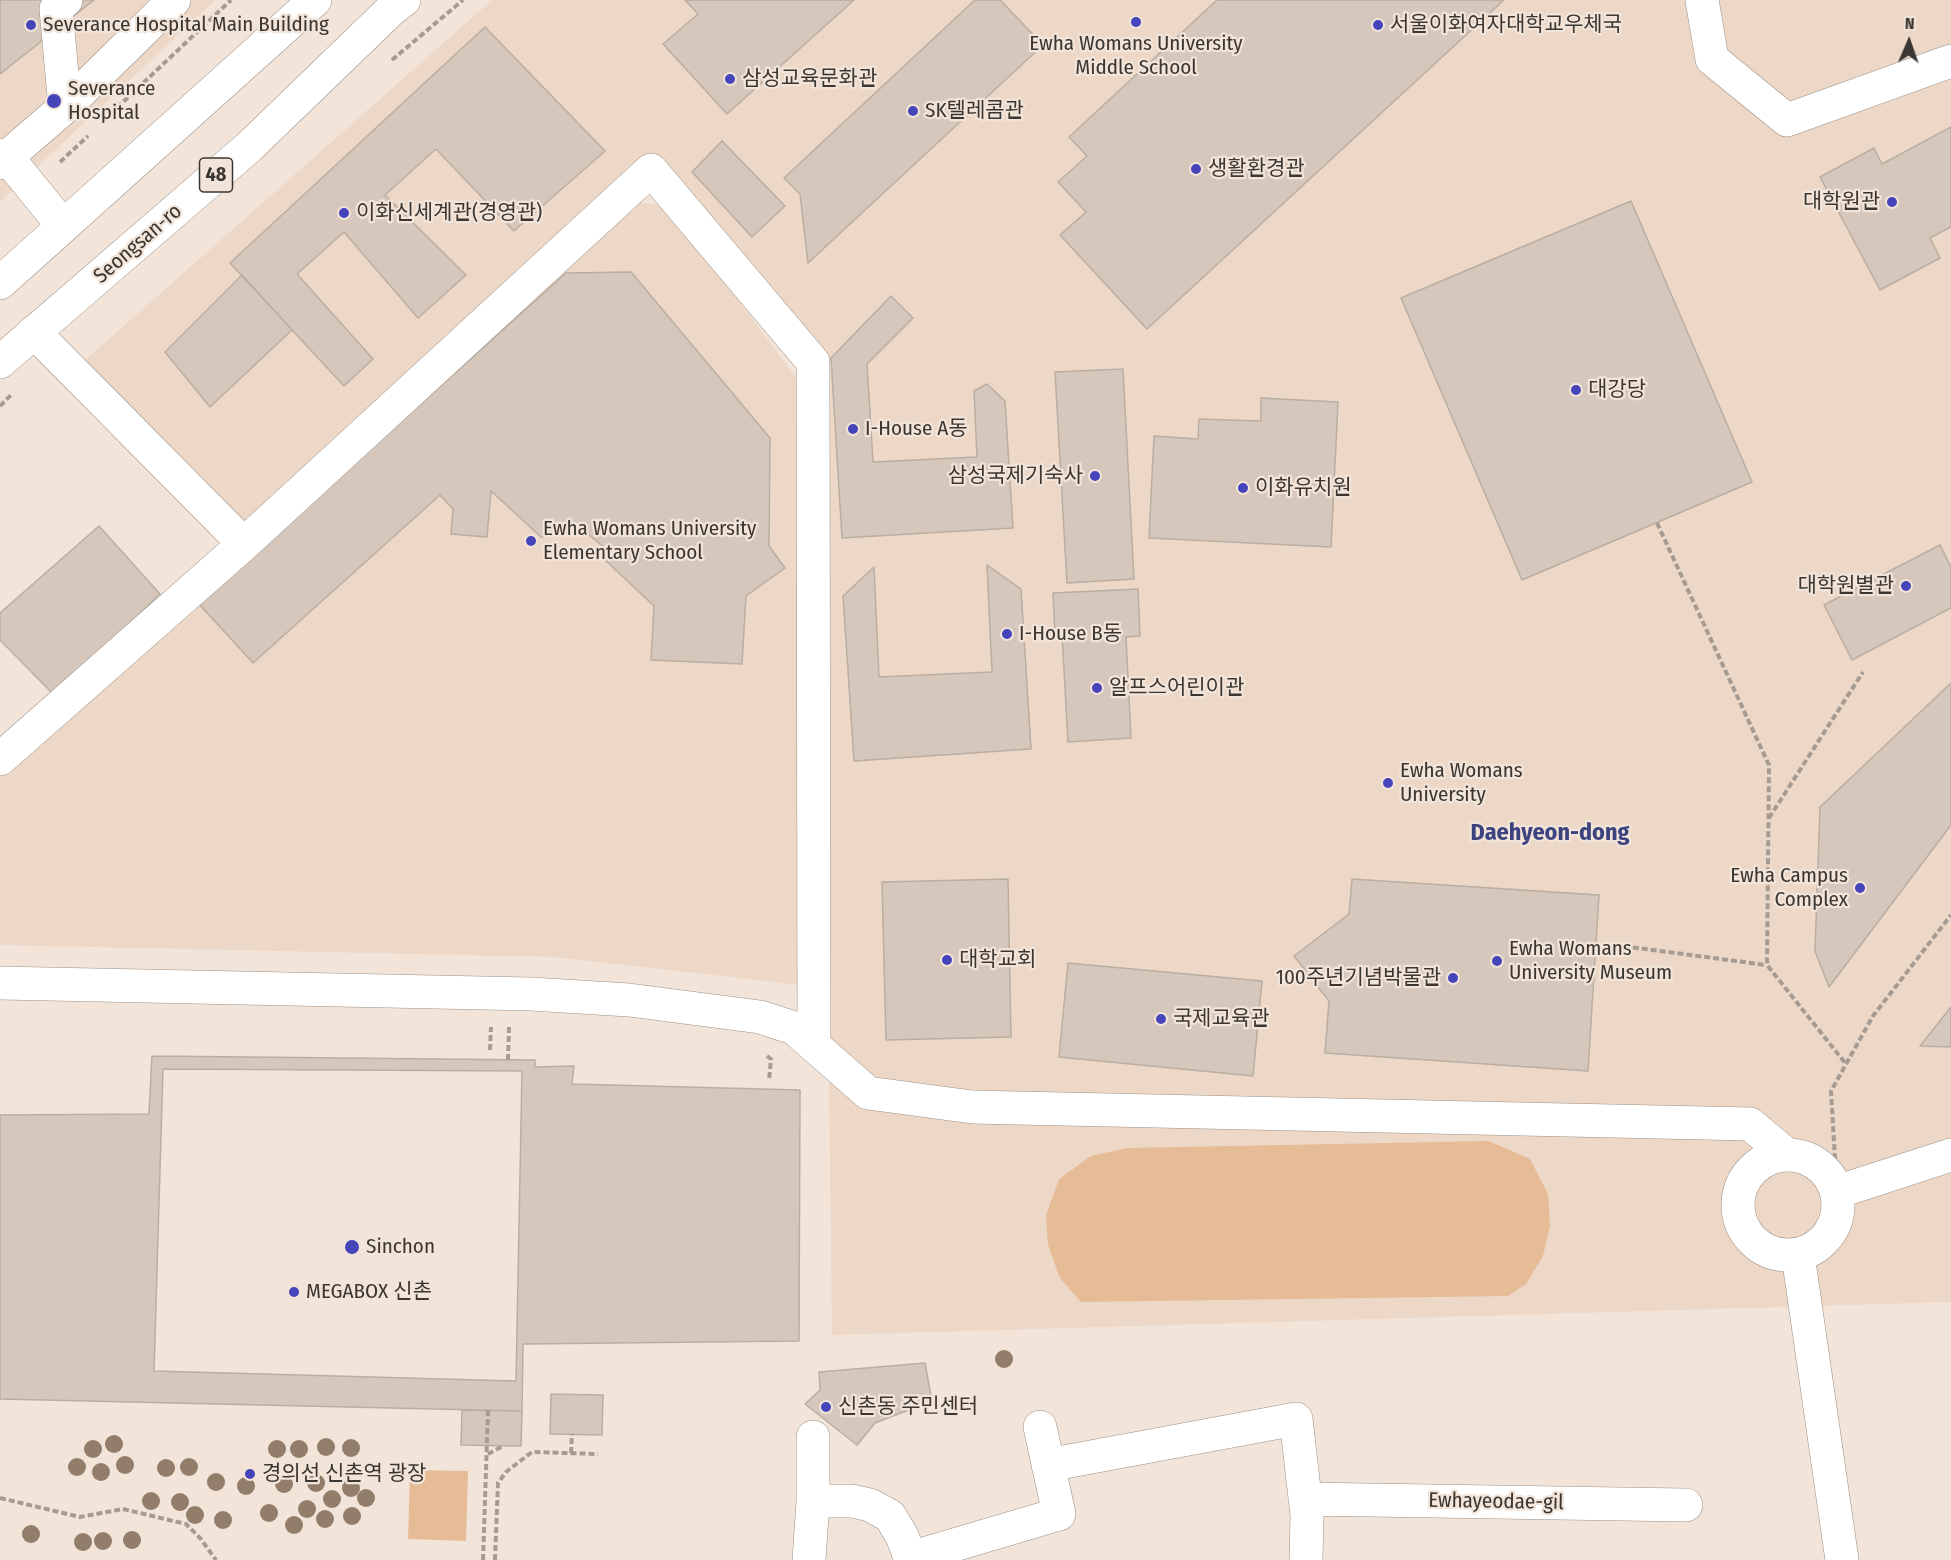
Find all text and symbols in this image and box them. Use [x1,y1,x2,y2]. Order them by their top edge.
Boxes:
place label: Severance Hospital Main Building [43,12,329,38]
place label: 서울이화여자대학교우체국 [1390,12,1622,38]
north arrow [1879,12,1939,72]
text: N [1905,14,1915,33]
marker: Ewha Womans University Middle School [1129,15,1143,29]
marker: Severance Hospital Main Building [24,18,38,32]
marker: 서울이화여자대학교우체국 [1371,18,1385,32]
place label: Ewha Womans University Middle School [1029,31,1243,81]
place label: 삼성교육문화관 [742,66,877,92]
marker: 삼성교육문화관 [723,72,737,86]
place label: Severance Hospital [68,76,155,126]
marker: Severance Hospital [45,92,63,110]
place label: SK텔레콤관 [925,98,1024,124]
marker: SK텔레콤관 [906,104,920,118]
place label: 생활환경관 [1208,156,1305,182]
road number: 48 [200,158,232,192]
marker: 생활환경관 [1189,162,1203,176]
place label: 대학원관 [1803,189,1880,215]
marker: 대학원관 [1885,195,1899,209]
street label: Seongsan-ro [89,199,187,289]
place label: 이화신세계관(경영관) [356,200,542,226]
marker: 이화신세계관(경영관) [337,206,351,220]
place label: 대강당 [1588,377,1646,403]
marker: 대강당 [1569,383,1583,397]
place label: I-House A동 [865,416,968,442]
marker: I-House A동 [846,422,860,436]
place label: 삼성국제기숙사 [948,463,1083,489]
marker: 삼성국제기숙사 [1088,469,1102,483]
place label: 이화유치원 [1255,475,1352,501]
marker: 이화유치원 [1236,481,1250,495]
place label: Ewha Womans University Elementary School [543,516,756,566]
marker: Ewha Womans University Elementary School [524,534,538,548]
place label: 대학원별관 [1797,573,1894,599]
marker: 대학원별관 [1899,579,1913,593]
place label: I-House B동 [1019,621,1122,647]
marker: I-House B동 [1000,627,1014,641]
place label: 알프스어린이관 [1109,675,1244,701]
marker: 알프스어린이관 [1090,681,1104,695]
place label: Ewha Womans University [1400,758,1523,808]
marker: Ewha Womans University [1381,776,1395,790]
district label: Daehyeon-dong [1471,819,1629,847]
place label: Ewha Campus Complex [1730,863,1848,913]
marker: Ewha Campus Complex [1853,881,1867,895]
place label: Ewha Womans University Museum [1509,936,1672,986]
place label: 대학교회 [959,947,1036,973]
marker: 대학교회 [940,953,954,967]
marker: Ewha Womans University Museum [1490,954,1504,968]
place label: 100주년기념박물관 [1276,965,1441,991]
marker: 100주년기념박물관 [1446,971,1460,985]
place label: 국제교육관 [1173,1006,1270,1032]
marker: 국제교육관 [1154,1012,1168,1026]
place label: Sinchon [366,1234,435,1260]
marker: Sinchon [343,1238,361,1256]
place label: MEGABOX 신촌 [306,1279,432,1305]
marker: MEGABOX 신촌 [287,1285,301,1299]
place label: 신촌동 주민센터 [838,1394,978,1420]
marker: 신촌동 주민센터 [819,1400,833,1414]
place label: 경의선 신촌역 광장 [262,1461,426,1487]
marker: 경의선 신촌역 광장 [243,1467,257,1481]
street label: Ewhayeodae-gil [1428,1488,1564,1516]

